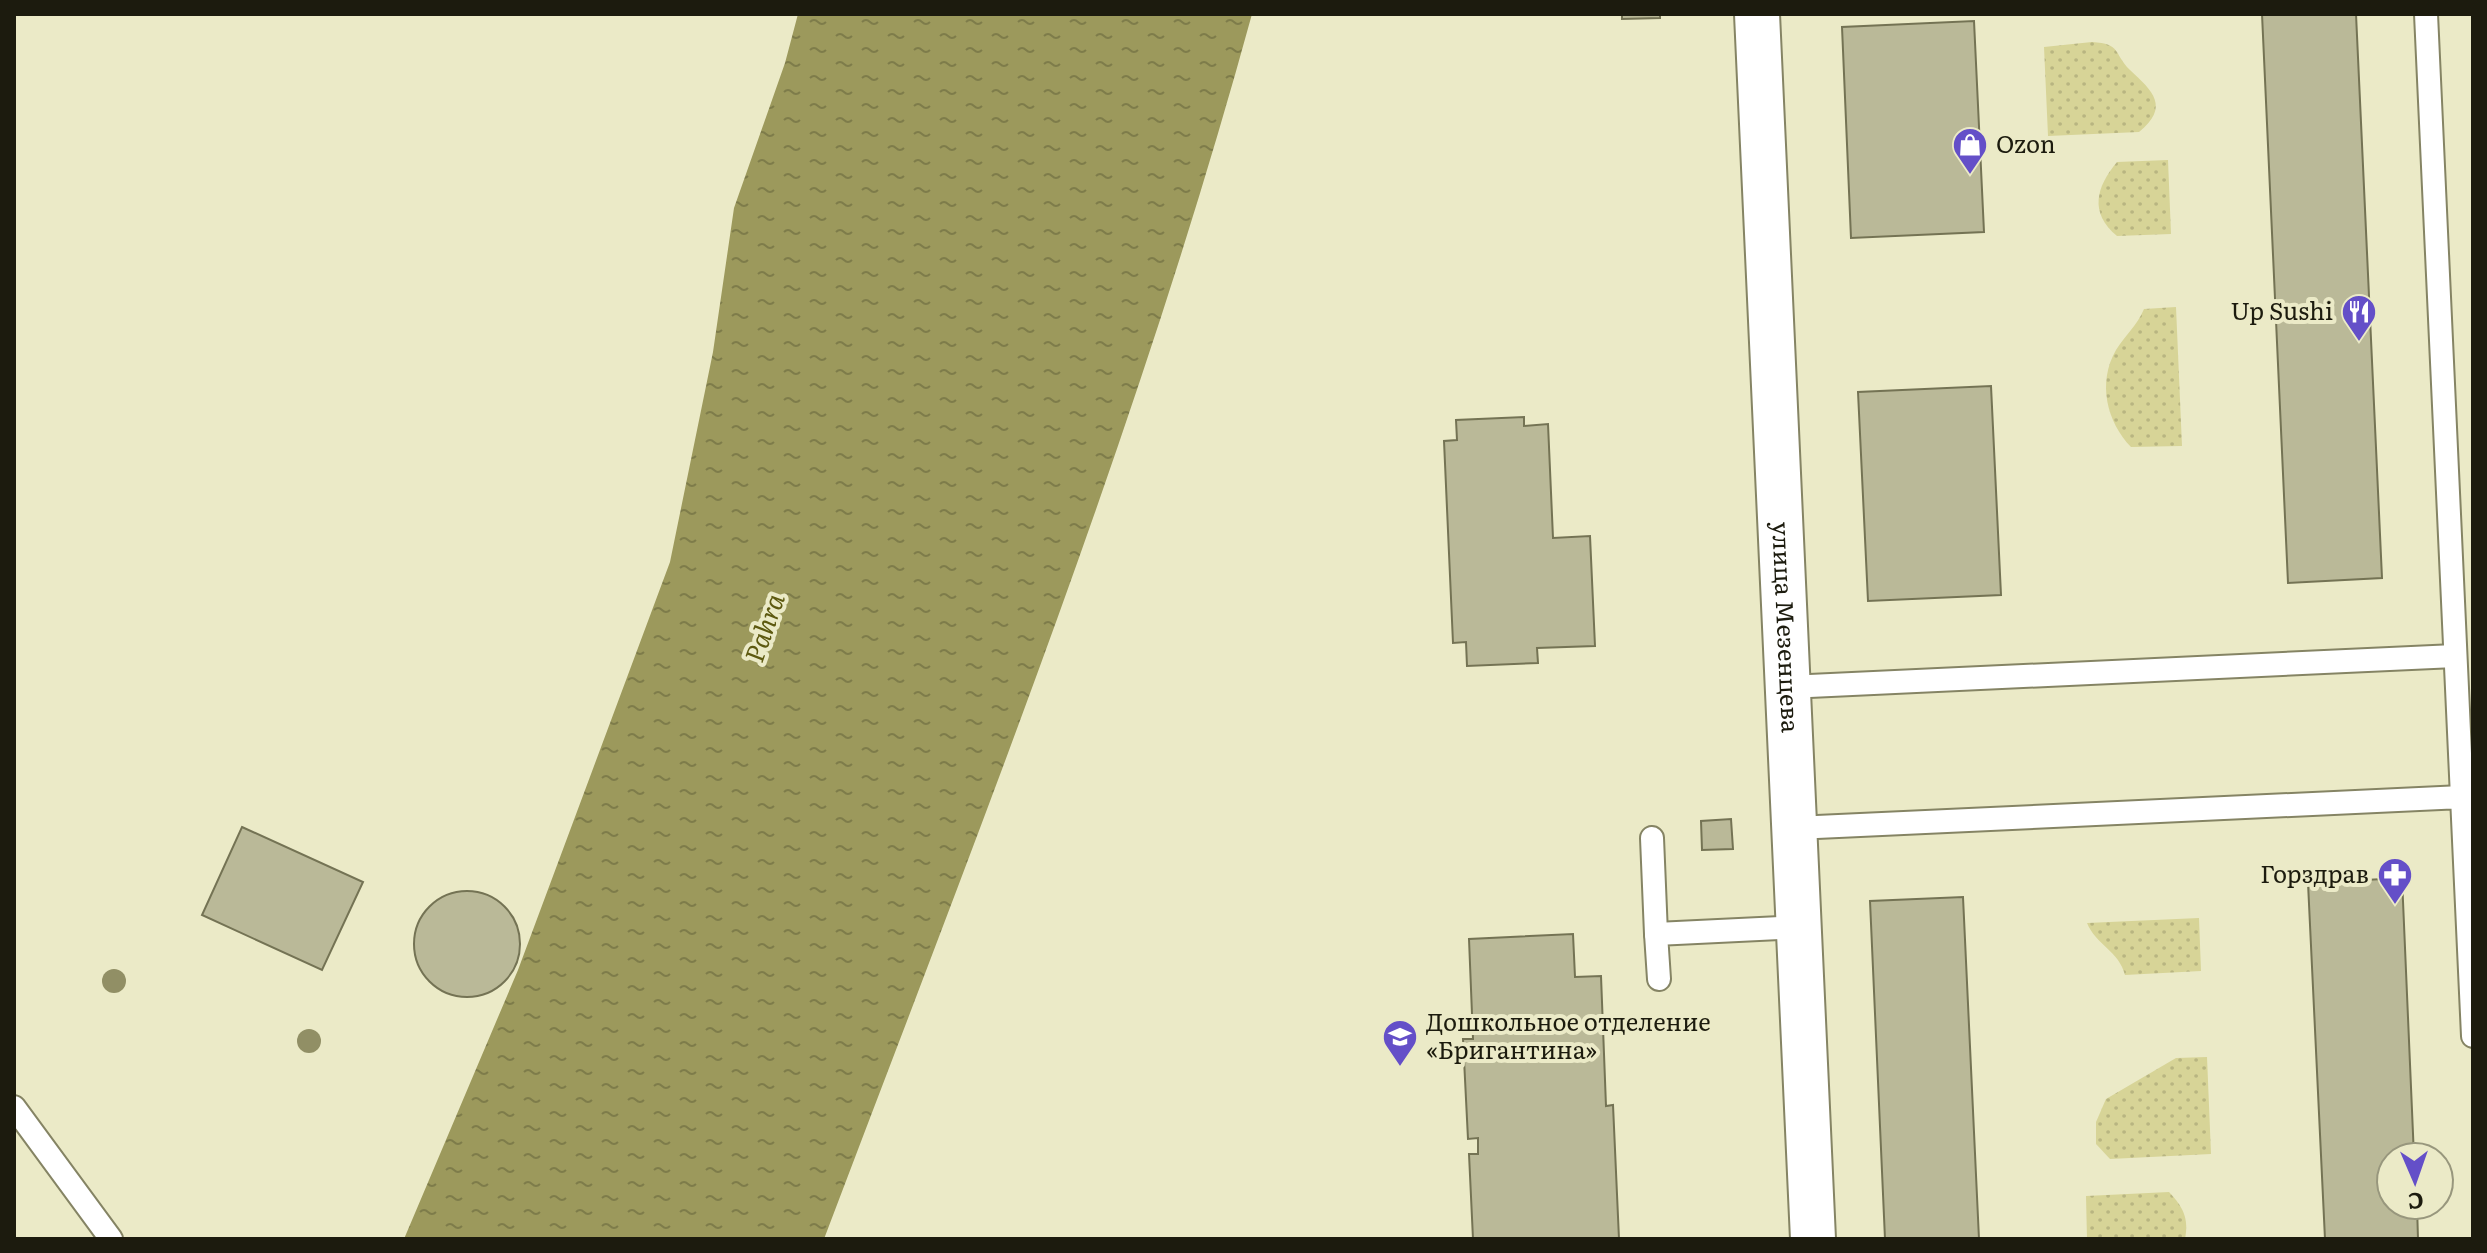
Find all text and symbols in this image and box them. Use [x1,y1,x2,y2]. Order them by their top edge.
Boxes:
place label: Ozon [1996,125,2056,160]
shop icon: Ozon [1951,126,1989,176]
place label: Up Sushi [2230,292,2333,327]
restaurant icon: Up Sushi [2340,293,2378,343]
street label: улица Мезенцева [1765,521,1810,733]
water label: Pahra [733,587,793,667]
place label: Горздрав [2260,855,2369,890]
pharmacy icon: Горздрав [2376,856,2414,906]
place label: Дошкольное отделение «Бригантина» [1426,1003,1711,1066]
school or university icon: Дошкольное отделение «Бригантина» [1381,1018,1419,1068]
north arrow [2375,1141,2455,1221]
text: С [2407,1186,2424,1219]

